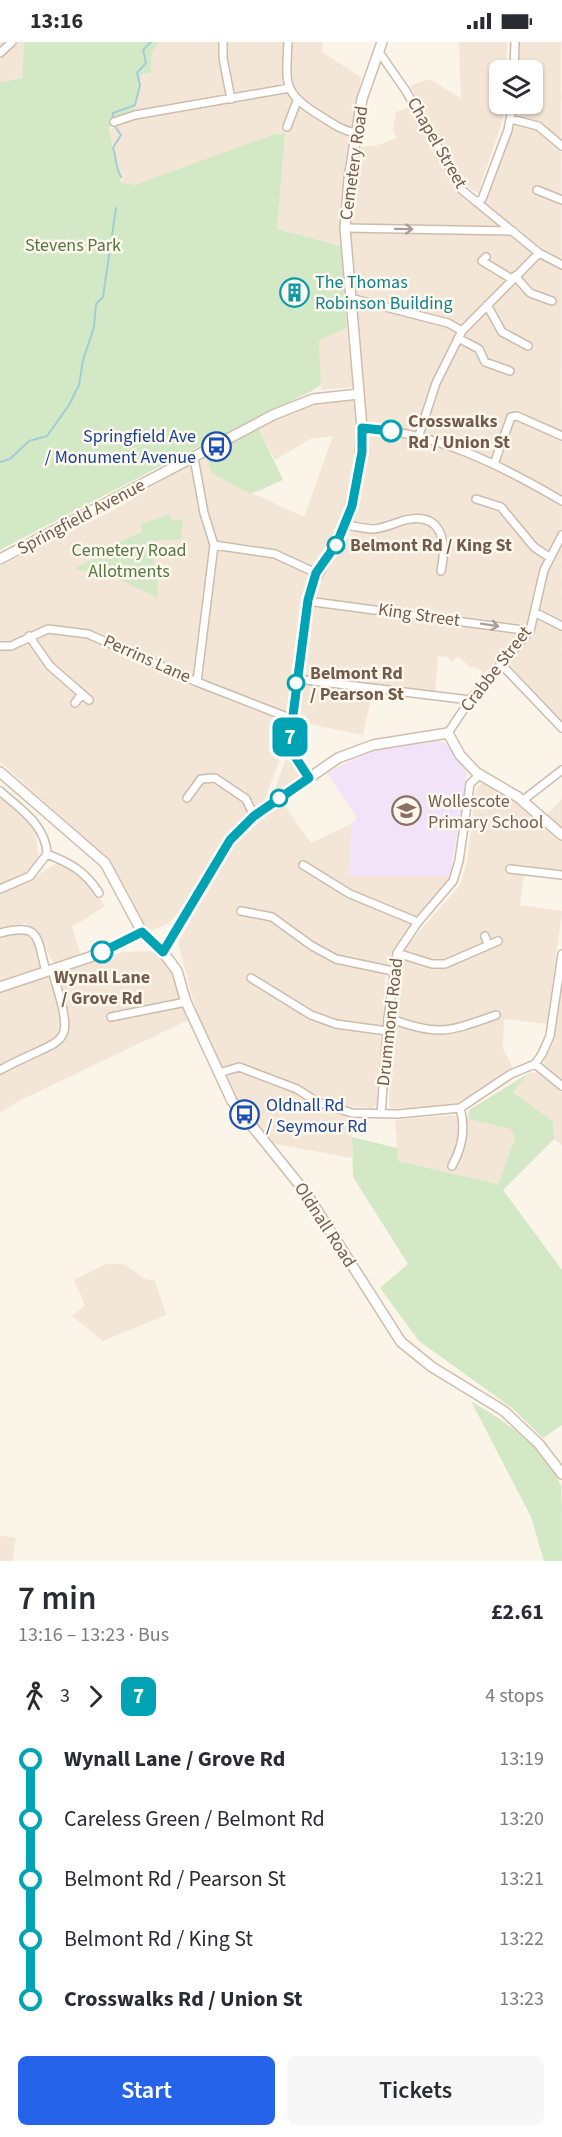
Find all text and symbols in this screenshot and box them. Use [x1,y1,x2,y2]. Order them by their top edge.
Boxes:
text: 13:16 [30,5,83,37]
map controls [489,60,543,114]
button: layers [489,60,543,114]
street label: Chapel Street [401,93,473,193]
street label: Cemetery Road [334,104,374,222]
one-way arrow [393,223,413,235]
park label: Stevens Park [25,233,121,258]
place label: The Thomas Robinson Building [315,270,453,316]
building icon: The Thomas Robinson Building [278,276,310,308]
place label: Crosswalks Rd / Union St [408,409,510,455]
marker: Crosswalks Rd / Union St [380,420,402,442]
place label: Springfield Ave / Monument Avenue [45,424,196,470]
bus stop icon: Springfield Ave / Monument Avenue [201,430,233,462]
street label: Springfield Avenue [13,473,149,561]
place label: Belmont Rd / King St [350,533,512,558]
marker: Belmont Rd / King St [327,536,345,554]
park label: Cemetery Road Allotments [72,538,186,584]
street label: King Street [376,597,462,633]
one-way arrow [480,619,500,630]
street label: Crabbe Street [455,621,537,717]
street label: Perrins Lane [99,629,195,689]
place label: Belmont Rd / Pearson St [310,661,404,707]
marker: Belmont Rd / Pearson St [287,674,305,692]
line badge: 7 [270,718,310,756]
text: 7 [284,722,296,752]
unlabelled marker [270,789,288,807]
place label: Wollescote Primary School [428,789,543,835]
school or university icon: Wollescote Primary School [391,795,423,827]
marker: Wynall Lane / Grove Rd [91,941,113,963]
street label: Drummond Road [371,957,409,1087]
place label: Wynall Lane / Grove Rd [54,965,150,1011]
place label: Oldnall Rd / Seymour Rd [266,1093,367,1139]
bus stop icon: Oldnall Rd / Seymour Rd [229,1099,261,1131]
street label: Oldnall Road [288,1178,362,1272]
text: 7 min [18,1575,96,1622]
text: £2.61 [491,1596,544,1628]
text: 13:16 – 13:23 · Bus [18,1621,169,1649]
icon: walk [18,1680,51,1713]
icon: forward [79,1680,112,1713]
text: 7 [133,1681,144,1711]
text: 3 [60,1682,70,1710]
text: 4 stops [485,1682,544,1710]
text: Wynall Lane / Grove Rd [64,1743,285,1775]
text: 13:19 [499,1745,544,1773]
text: Careless Green / Belmont Rd [64,1803,325,1835]
text: 13:20 [499,1805,544,1833]
text: Belmont Rd / Pearson St [64,1863,286,1895]
text: 13:21 [499,1865,544,1893]
text: Belmont Rd / King St [64,1923,253,1955]
text: 13:22 [499,1925,544,1953]
text: Crosswalks Rd / Union St [64,1983,303,2015]
text: 13:23 [499,1985,544,2013]
button: Start [18,2056,275,2125]
button: Tickets [287,2056,544,2125]

